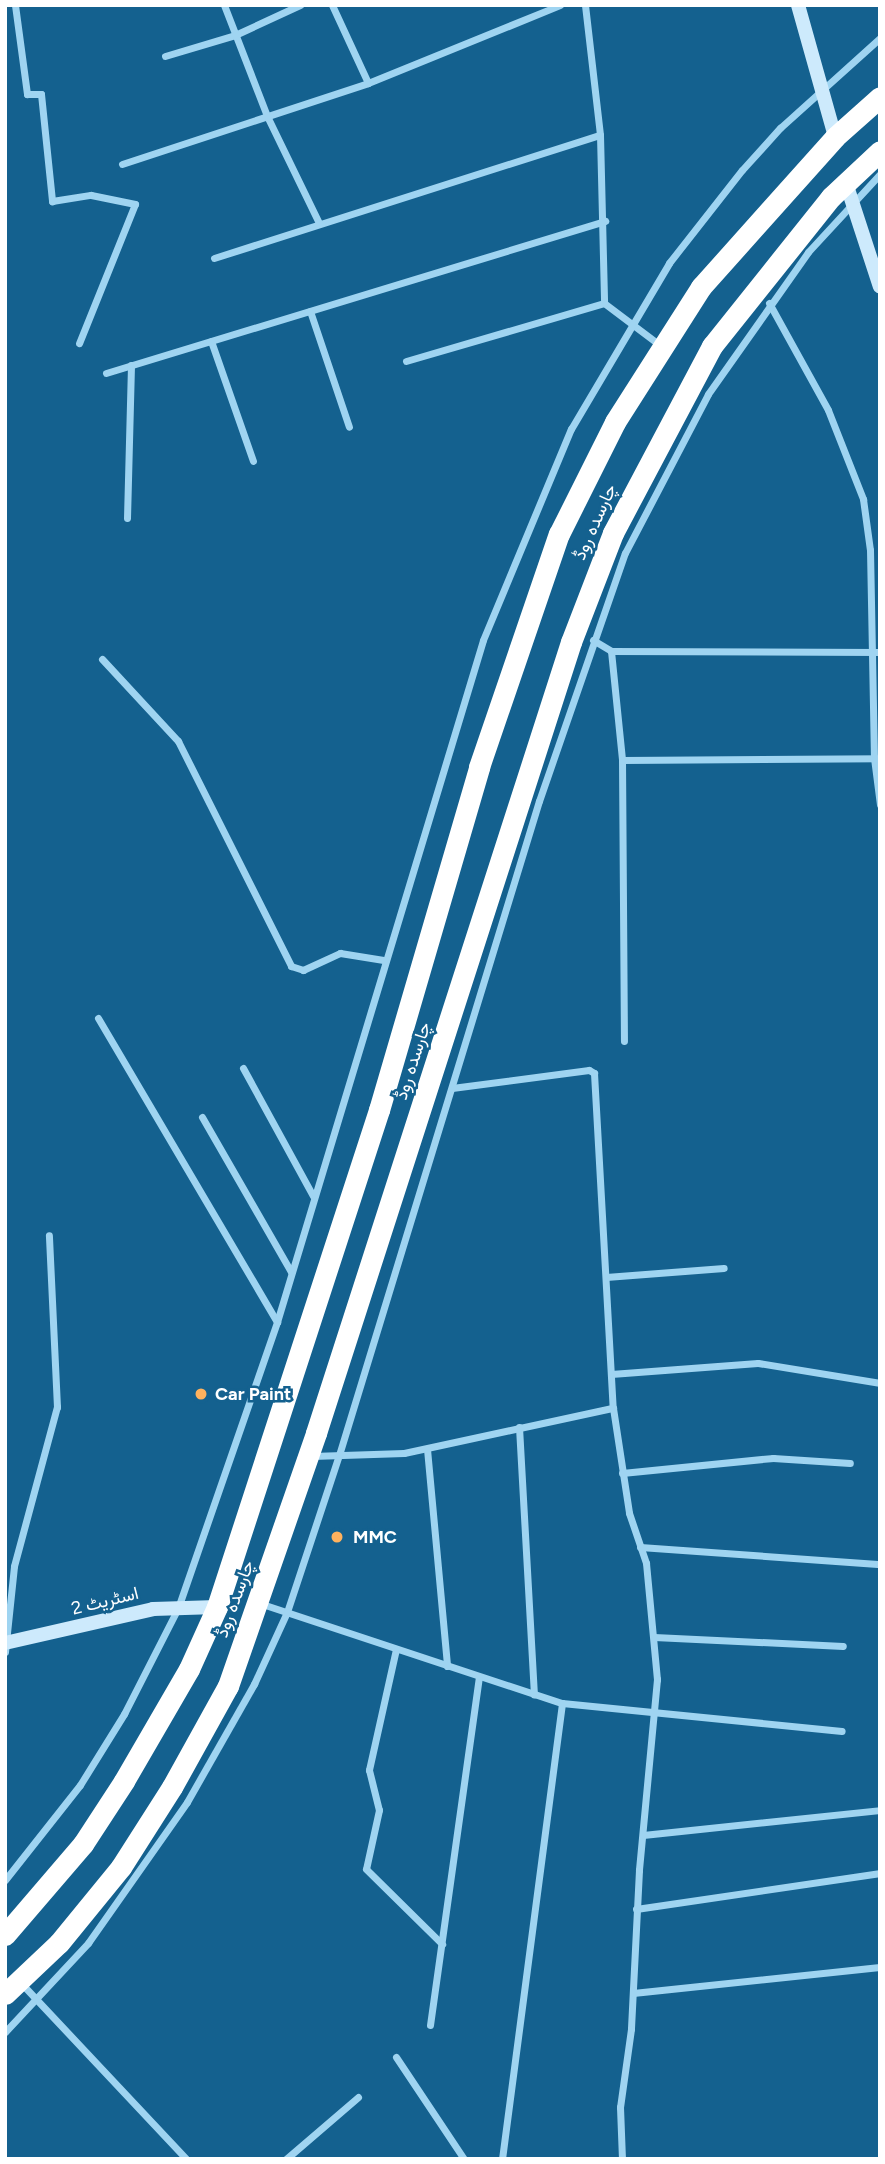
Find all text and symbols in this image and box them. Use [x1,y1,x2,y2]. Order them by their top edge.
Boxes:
street label: چارسدہ روڈ [569,481,621,563]
street label: چارسدہ روڈ [390,1019,436,1103]
place label: Car Paint [215,1383,291,1405]
marker: Car Paint [193,1386,209,1402]
place label: MMC [353,1526,397,1548]
marker: MMC [327,1527,347,1547]
street label: چارسدہ روڈ [211,1557,259,1641]
street label: اسٹریٹ 2 [69,1582,141,1620]

